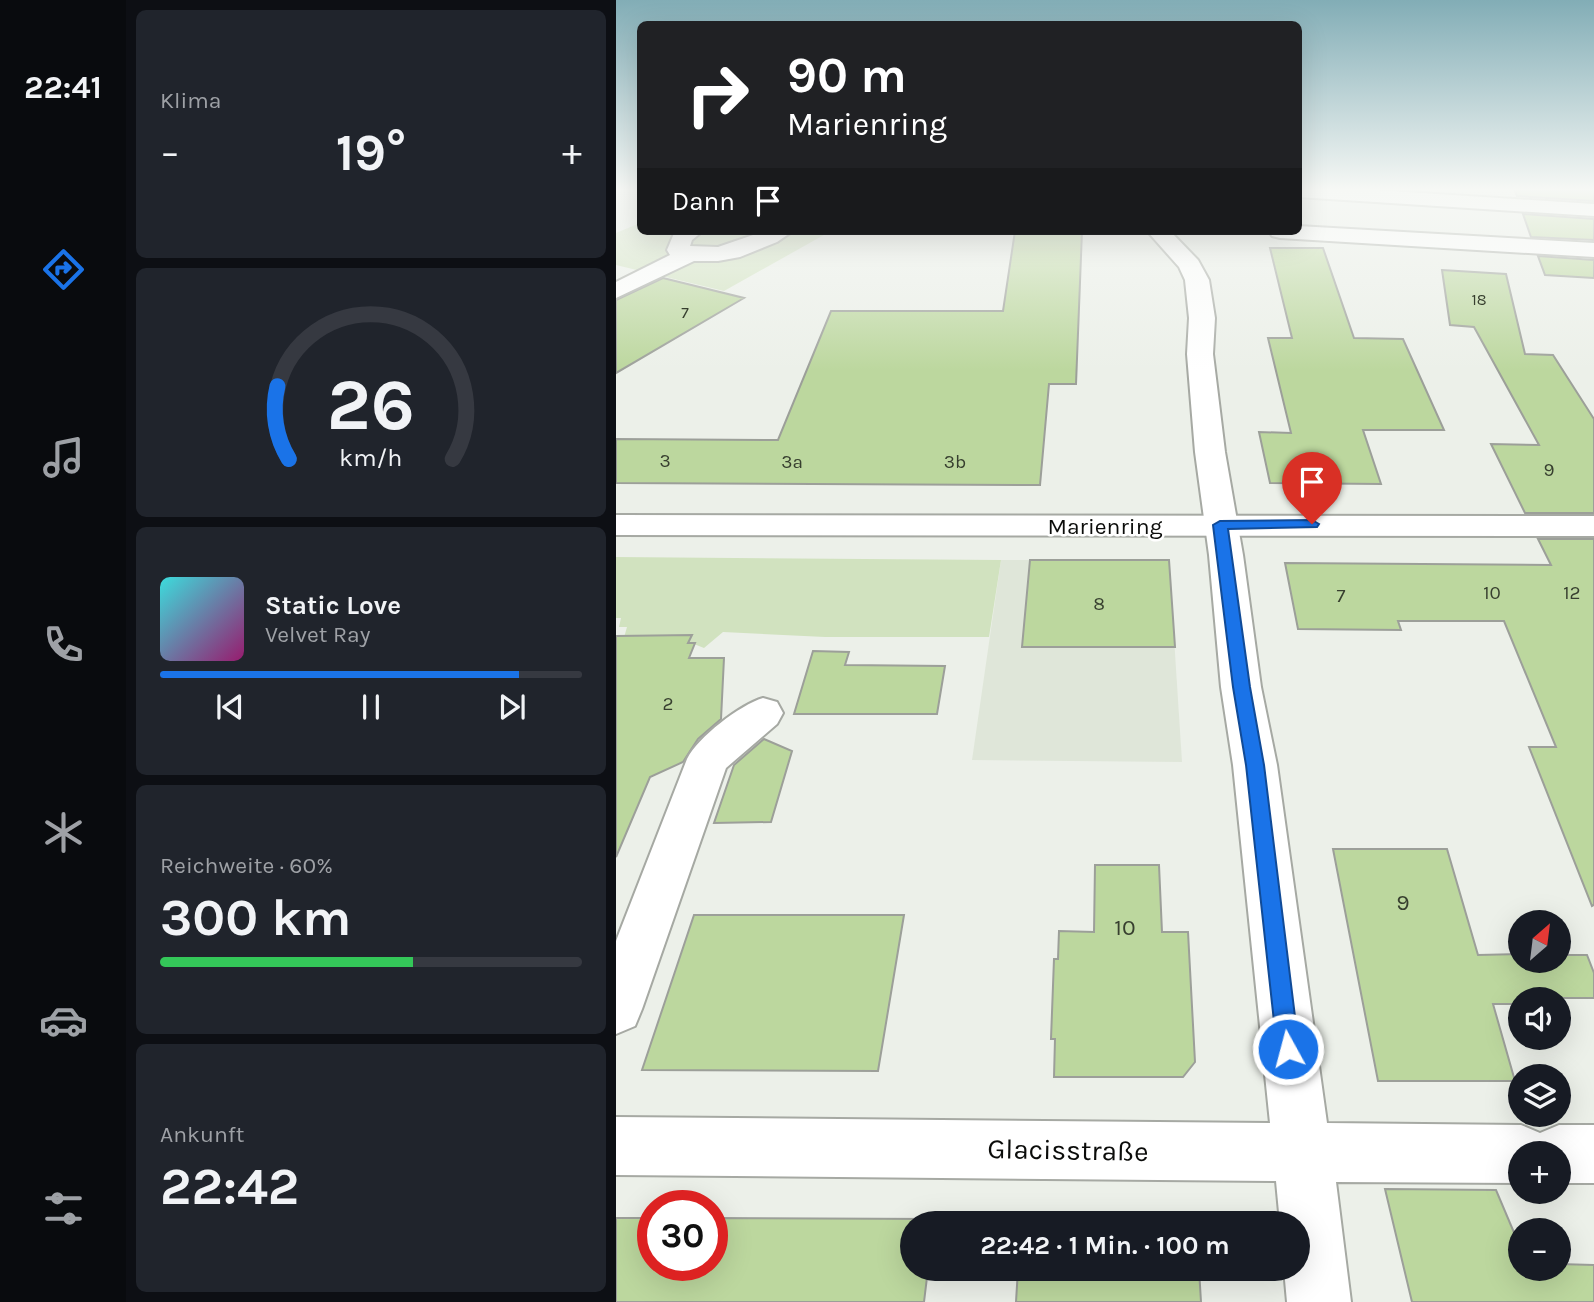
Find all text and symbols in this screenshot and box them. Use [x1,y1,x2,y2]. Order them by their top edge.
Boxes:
text: 90 m [787,47,907,104]
icon: right [672,49,763,140]
text: 22:41 [24,69,102,106]
text: Klima [160,87,221,114]
text: Marienring [787,106,947,143]
text: 19° [336,122,406,183]
text: − [160,130,180,175]
text: + [562,130,582,175]
icon: arrive [749,182,787,220]
text: Dann [672,186,735,217]
icon: directions [39,245,88,294]
house number: 18 [1471,290,1487,309]
house number: 7 [681,303,689,322]
text: 26 [327,362,415,447]
icon: music [39,433,88,482]
text: km/h [339,442,403,471]
house number: 3 [659,450,671,472]
house number: 3a [781,451,803,473]
house number: 3b [944,451,966,473]
pin [1282,452,1342,524]
house number: 9 [1543,459,1555,481]
icon: arrive [1293,463,1331,501]
street label: Marienring [1047,513,1163,540]
house number: 10 [1483,582,1501,604]
house number: 12 [1563,582,1581,604]
house number: 7 [1337,585,1346,607]
text: Static Love [265,590,401,621]
house number: 8 [1093,593,1105,615]
icon: phone [39,620,88,669]
text: Velvet Ray [265,621,370,648]
icon: previous [211,688,249,726]
icon: pause [352,688,390,726]
icon: next [493,688,531,726]
house number: 2 [662,693,674,715]
icon: climate [39,808,88,857]
text: Reichweite · 60% [160,852,333,879]
text: 300 km [160,887,351,948]
house number: 9 [1396,889,1410,916]
north arrow [1508,910,1572,973]
map controls [1508,910,1571,1281]
house number: 10 [1114,914,1136,941]
button: sound [1508,987,1571,1050]
icon: car [39,996,88,1045]
position arrow [1251,1012,1325,1086]
button: layers [1508,1064,1571,1127]
text: Ankunft [160,1121,244,1148]
street label: Glacisstraße [987,1132,1149,1168]
button: + [1508,1141,1571,1204]
text: 22:42 [160,1156,299,1217]
icon: filters [39,1184,88,1233]
speed limit sign: 30 [637,1190,728,1281]
button: − [1508,1218,1571,1281]
text: 22:42 · 1 Min. · 100 m [980,1230,1230,1261]

